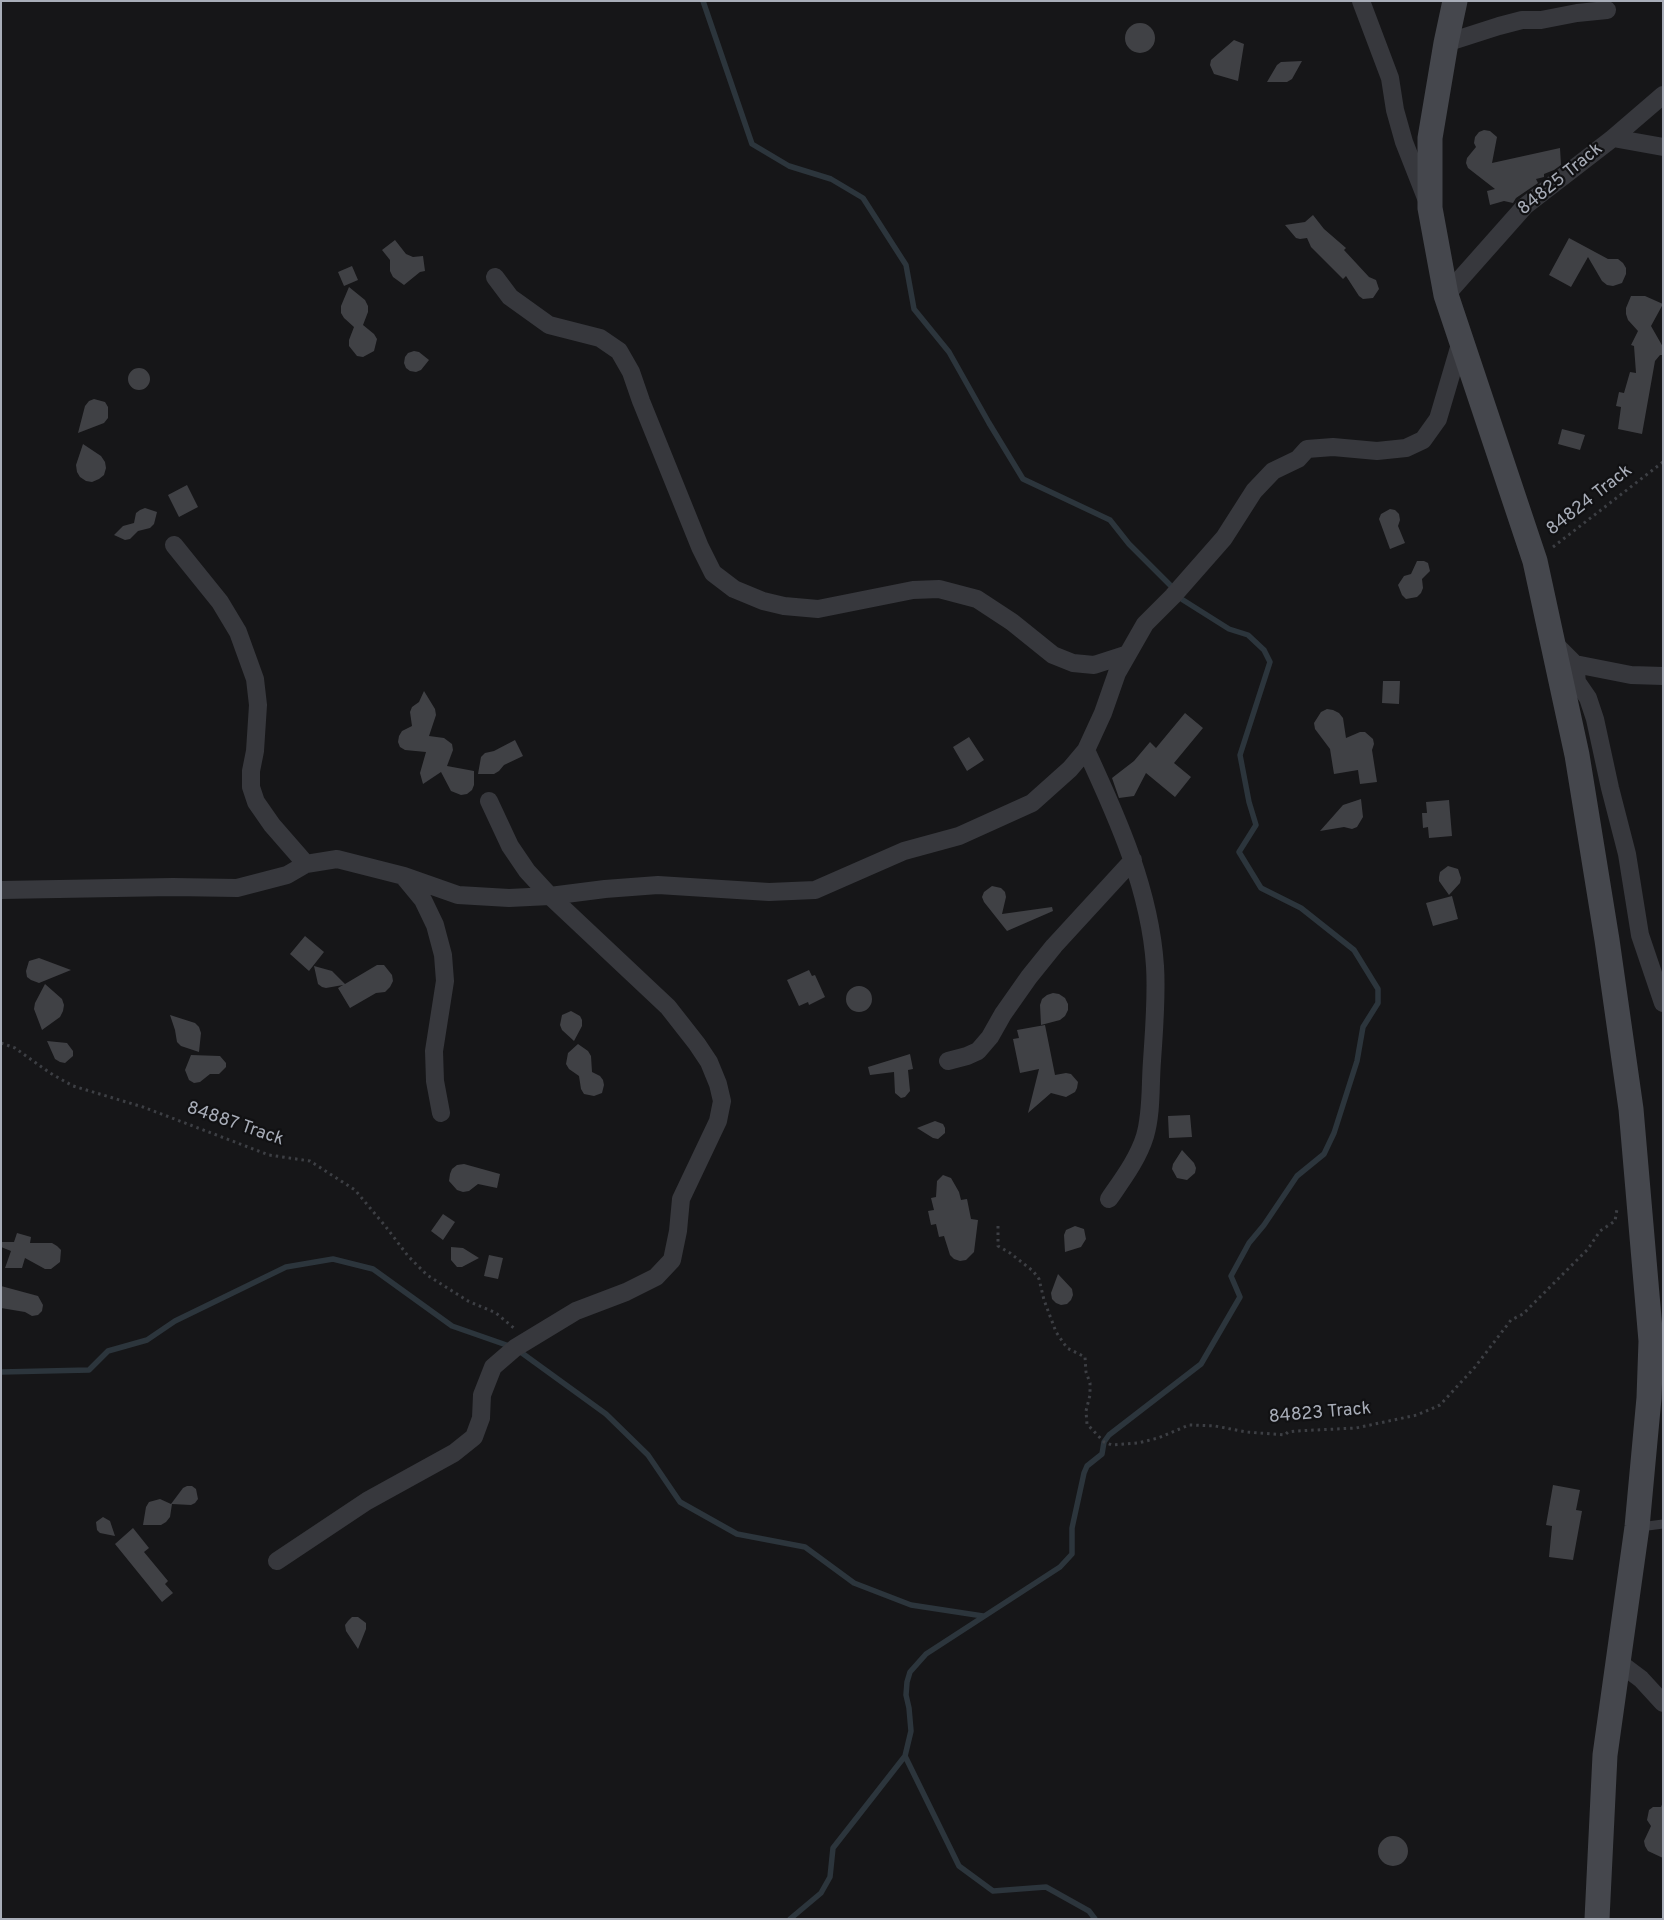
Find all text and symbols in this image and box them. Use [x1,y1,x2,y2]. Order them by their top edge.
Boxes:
street label: 84825 Track [1514,139,1608,221]
street label: 84824 Track [1543,461,1637,541]
street label: 84887 Track [184,1098,286,1152]
street label: 84823 Track [1268,1399,1372,1429]

